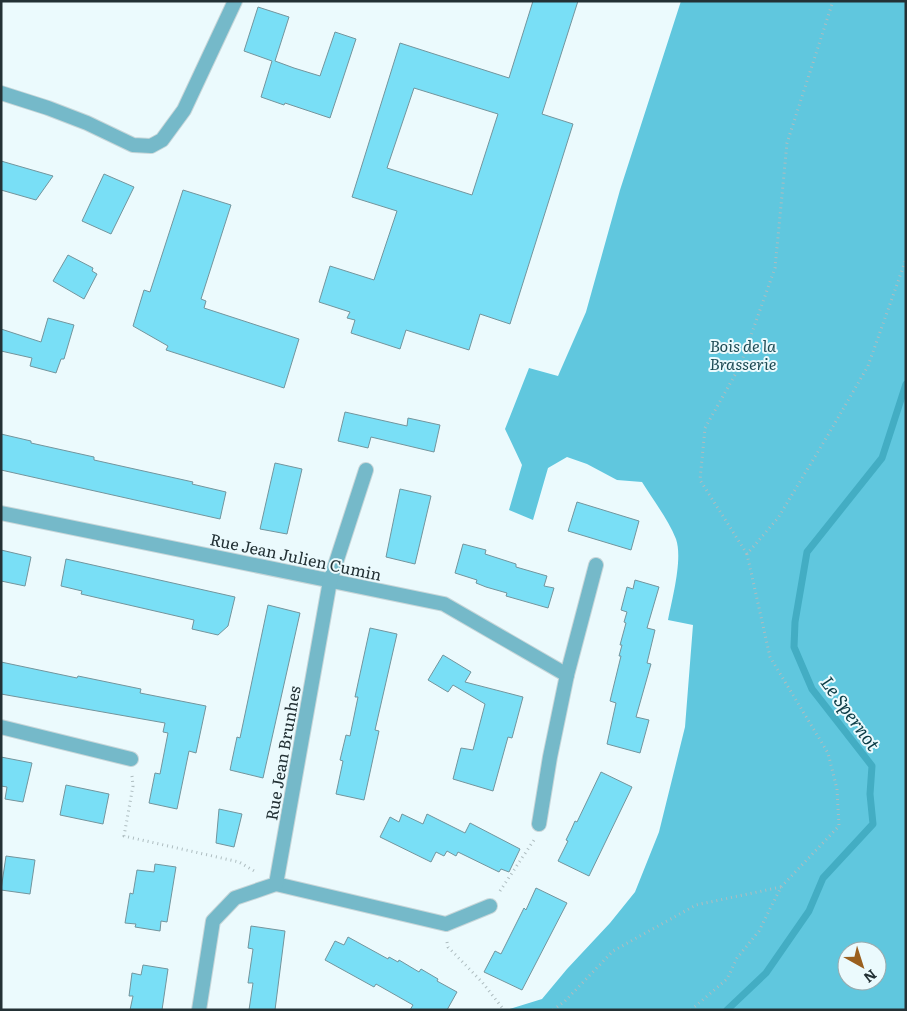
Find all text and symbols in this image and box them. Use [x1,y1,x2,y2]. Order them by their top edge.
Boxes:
park label: Bois de la Brasserie [710,333,777,375]
street label: Rue Jean Julien Cumin [208,526,385,586]
water label: Le Spernot [815,670,887,756]
street label: Rue Jean Brunhes [258,684,306,822]
north arrow [837,941,887,991]
text: N [860,965,882,989]

